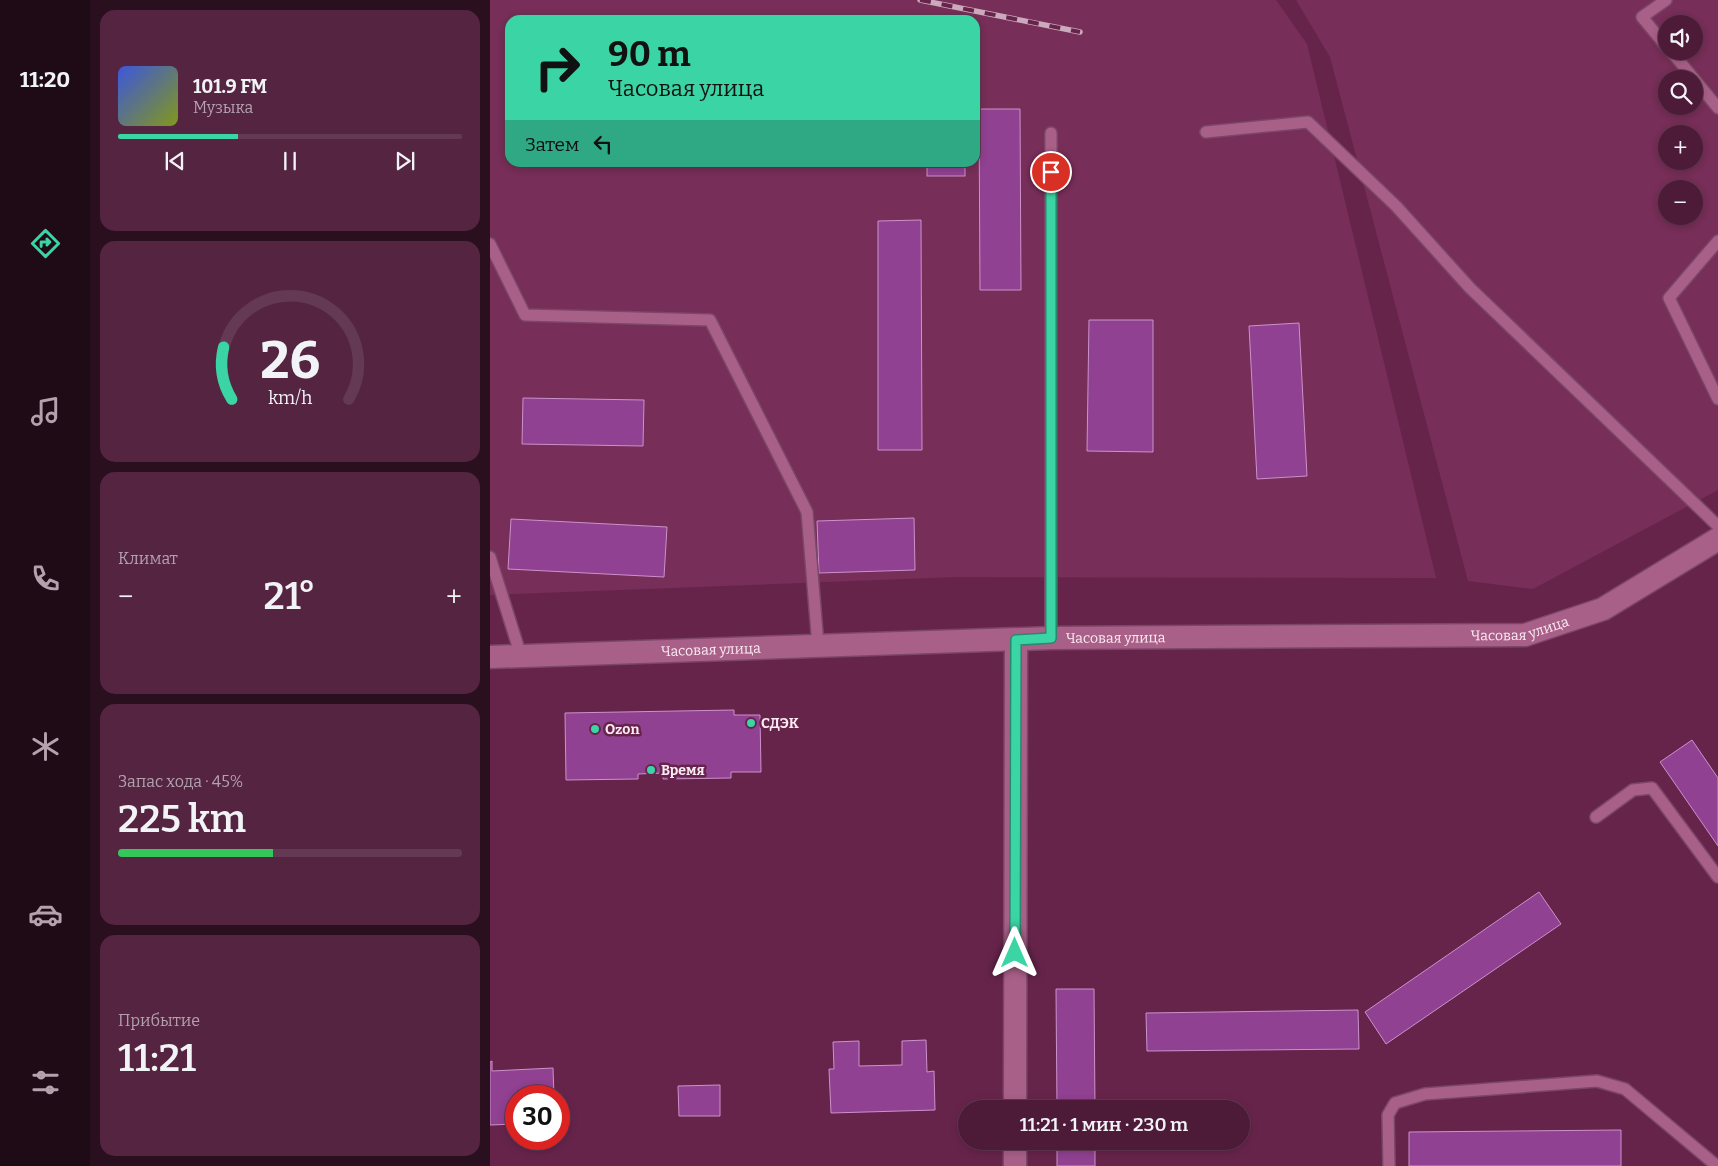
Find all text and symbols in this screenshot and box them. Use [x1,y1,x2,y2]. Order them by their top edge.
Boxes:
map controls [1658,15,1703,225]
button: sound [1658,15,1703,60]
text: 90 m [608,33,691,75]
icon: right [525,35,590,100]
text: 11:20 [20,66,70,93]
button: search [1658,70,1703,115]
text: 101.9 FM [193,75,267,98]
text: Часовая улица [608,75,764,102]
text: Музыка [193,98,253,117]
button: + [1658,125,1703,170]
icon: left [589,130,617,158]
text: Затем [525,133,579,156]
icon: previous [161,147,189,175]
icon: pause [276,147,304,175]
icon: next [391,147,419,175]
pin [1030,151,1072,193]
icon: arrive [1037,158,1065,186]
button: − [1658,180,1703,225]
icon: directions [28,226,63,261]
text: 26 [260,329,320,392]
text: km/h [268,387,312,409]
icon: music [28,394,63,429]
text: Климат [118,549,178,568]
icon: phone [28,561,63,596]
text: 21° [264,573,316,619]
text: − [118,580,133,613]
text: + [446,580,462,613]
street label: Часовая улица [1471,612,1571,644]
street label: Часовая улица [1066,629,1166,646]
street label: Часовая улица [661,639,761,660]
place label: СДЭК [761,715,799,732]
marker: СДЭК [745,717,757,729]
place label: Ozon [605,721,639,738]
marker: Ozon [589,723,601,735]
icon: climate [28,729,63,764]
place label: Время [661,762,705,779]
marker: Время [645,764,657,776]
text: Запас хода · 45% [118,772,243,791]
text: 225 km [118,796,246,842]
icon: car [28,897,63,932]
position arrow [988,926,1040,978]
text: Прибытие [118,1011,200,1030]
text: 11:21 [118,1035,196,1081]
icon: filters [28,1065,63,1100]
speed limit sign: 30 [505,1085,570,1150]
text: 11:21 · 1 мин · 230 m [1020,1113,1188,1136]

